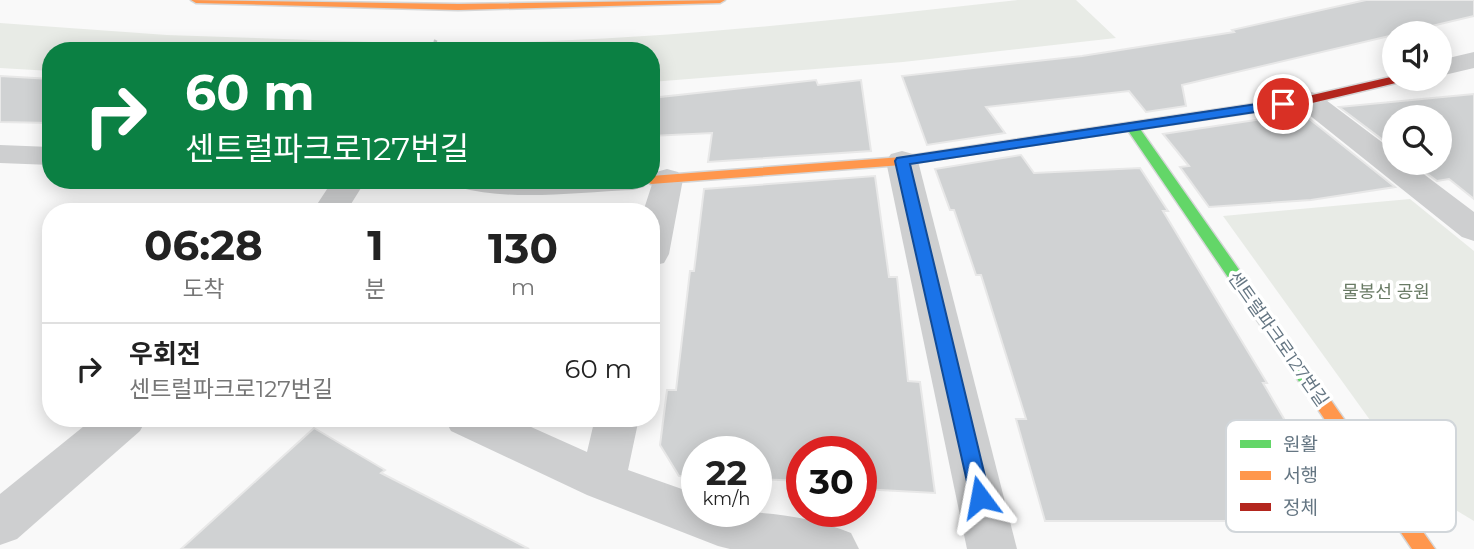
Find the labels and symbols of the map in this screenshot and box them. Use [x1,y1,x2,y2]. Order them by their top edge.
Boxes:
pin [1253,74,1313,134]
street label: 센트럴파크로127번길 [1223,267,1333,411]
park label: 물봉선 공원 [1342,281,1430,303]
legend [1226,420,1456,532]
text: 원활 [1283,433,1318,456]
speed limit sign: 30 [786,436,877,527]
position arrow [943,460,1017,534]
text: 서행 [1283,464,1318,487]
text: 정체 [1283,496,1318,519]

